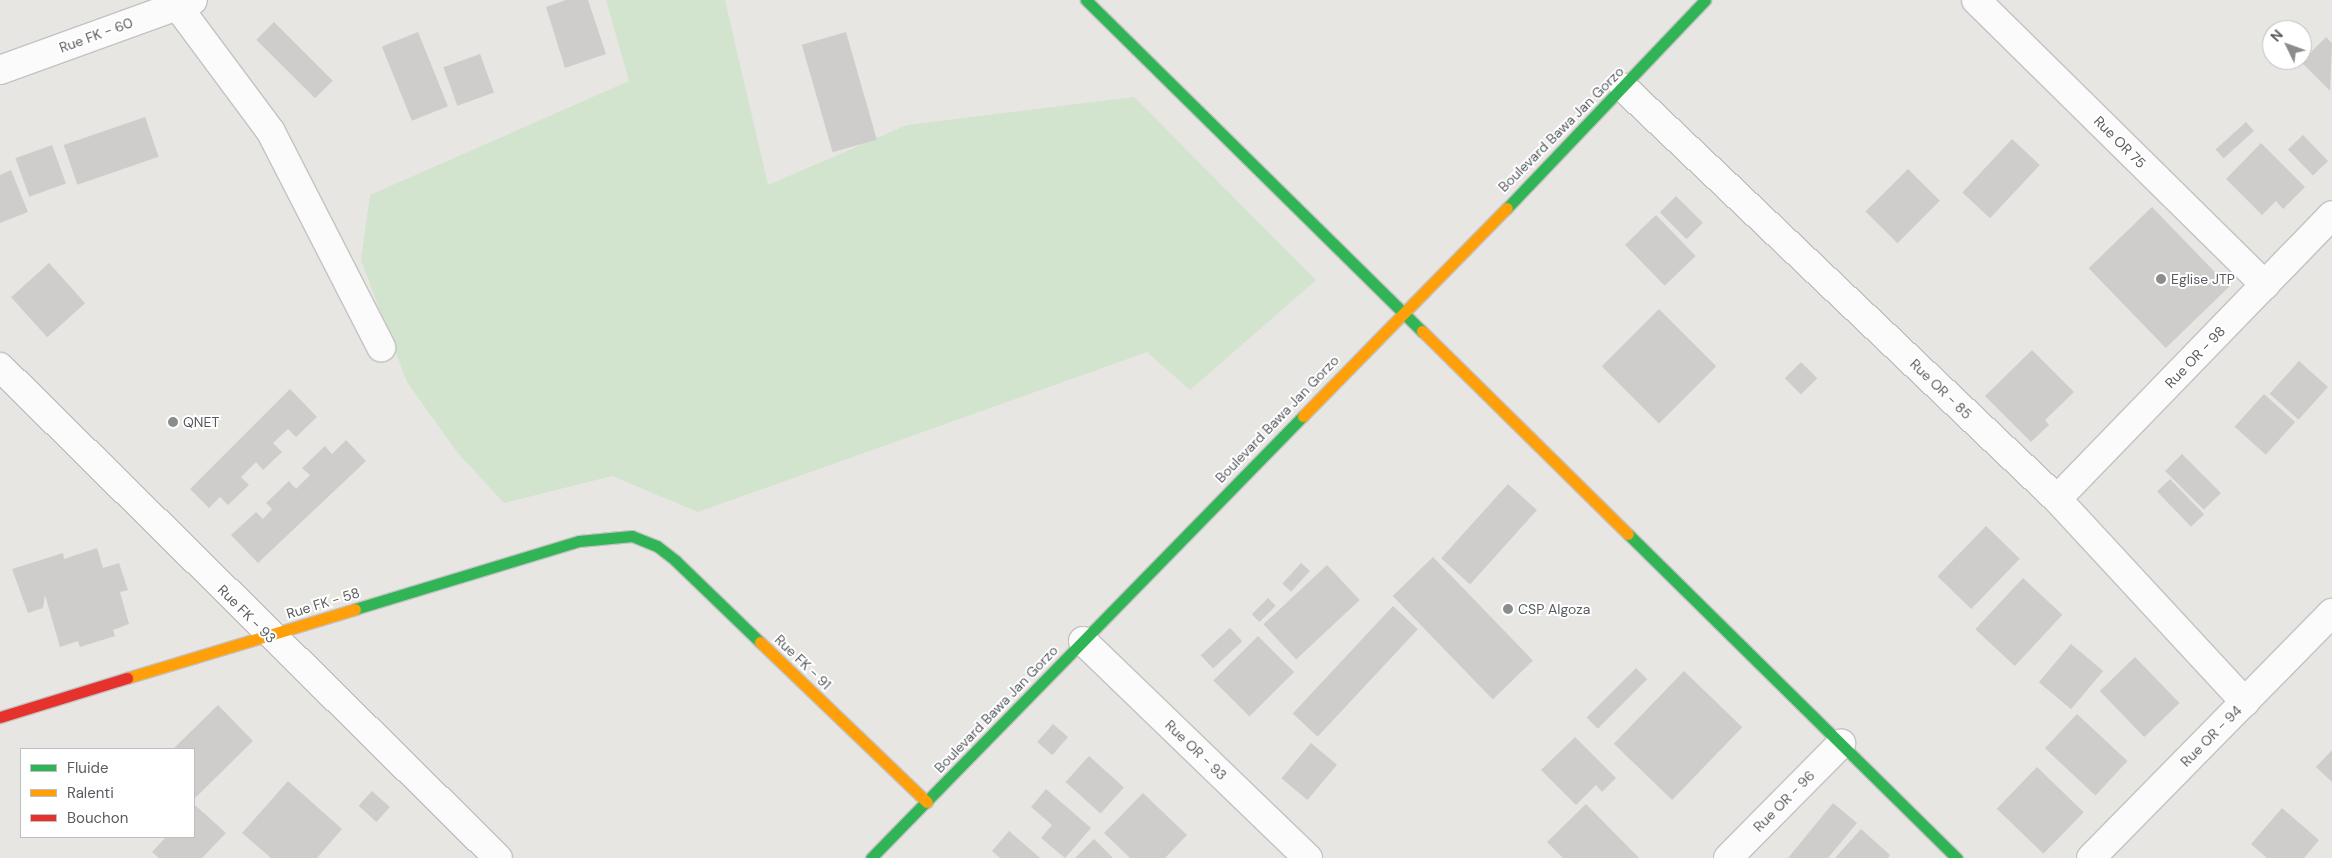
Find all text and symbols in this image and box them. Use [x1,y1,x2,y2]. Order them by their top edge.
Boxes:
street label: Rue FK - 60 [57,14,135,56]
north arrow [2262,20,2312,70]
text: N [2266,26,2287,45]
street label: Boulevard Bawa Jan Gorzo [1495,63,1627,195]
street label: Rue OR 75 [2091,113,2149,171]
place label: Eglise JTP [2171,271,2235,287]
marker: Eglise JTP [2155,273,2167,285]
street label: Rue OR - 98 [2161,323,2229,391]
street label: Boulevard Bawa Jan Gorzo [1212,352,1342,486]
street label: Rue OR - 85 [1907,355,1975,423]
place label: QNET [183,414,219,430]
marker: QNET [167,416,179,428]
street label: Rue FK - 93 [214,581,280,647]
street label: Rue FK - 58 [284,584,362,622]
place label: CSP Algoza [1518,601,1590,617]
marker: CSP Algoza [1502,603,1514,615]
street label: Rue FK - 91 [771,631,835,693]
street label: Boulevard Bawa Jan Gorzo [931,642,1061,776]
street label: Rue OR - 94 [2177,702,2245,770]
street label: Rue OR - 93 [1162,717,1230,783]
legend [20,748,195,838]
text: Fluide [67,758,109,778]
street label: Rue OR - 96 [1750,767,1818,835]
text: Ralenti [67,783,114,803]
text: Bouchon [67,808,128,828]

